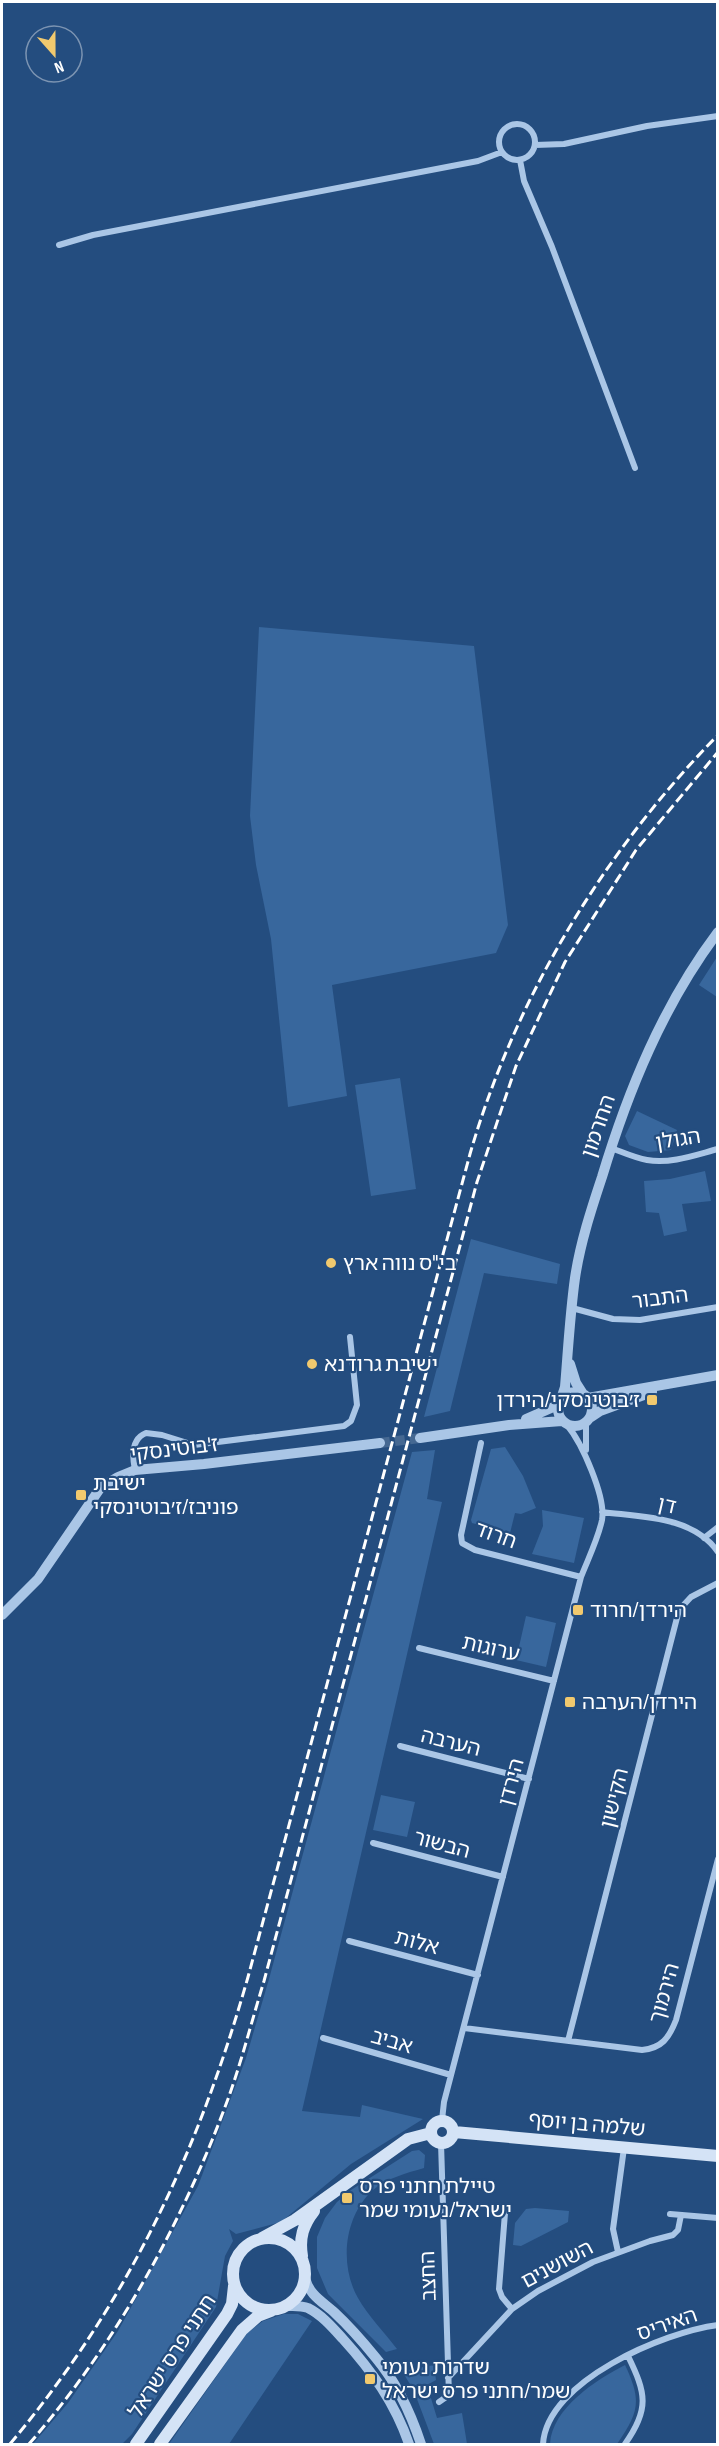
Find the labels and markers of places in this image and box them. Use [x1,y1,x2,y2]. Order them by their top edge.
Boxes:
place label: בי"ס נווה ארץ [343,1251,457,1276]
marker: בי"ס נווה ארץ [324,1256,338,1270]
place label: ישיבת גרודנא [324,1352,438,1377]
marker: ישיבת גרודנא [305,1357,319,1371]
place label: ז׳בוטינסקי/הירדן [497,1388,640,1413]
marker: ז׳בוטינסקי/הירדן [645,1393,659,1407]
place label: ישיבת פוניבז/ז׳בוטינסקי [93,1471,239,1520]
marker: ישיבת פוניבז/ז׳בוטינסקי [74,1488,88,1502]
place label: הירדן/חרוד [590,1598,687,1623]
marker: הירדן/חרוד [571,1603,585,1617]
place label: הירדן/הערבה [582,1690,697,1715]
marker: הירדן/הערבה [563,1695,577,1709]
place label: טיילת חתני פרס ישראל/נעומי שמר [359,2174,512,2223]
marker: טיילת חתני פרס ישראל/נעומי שמר [340,2191,354,2205]
place label: שדרות נעומי שמר/חתני פרס ישראל [382,2355,570,2404]
marker: שדרות נעומי שמר/חתני פרס ישראל [363,2372,377,2386]

